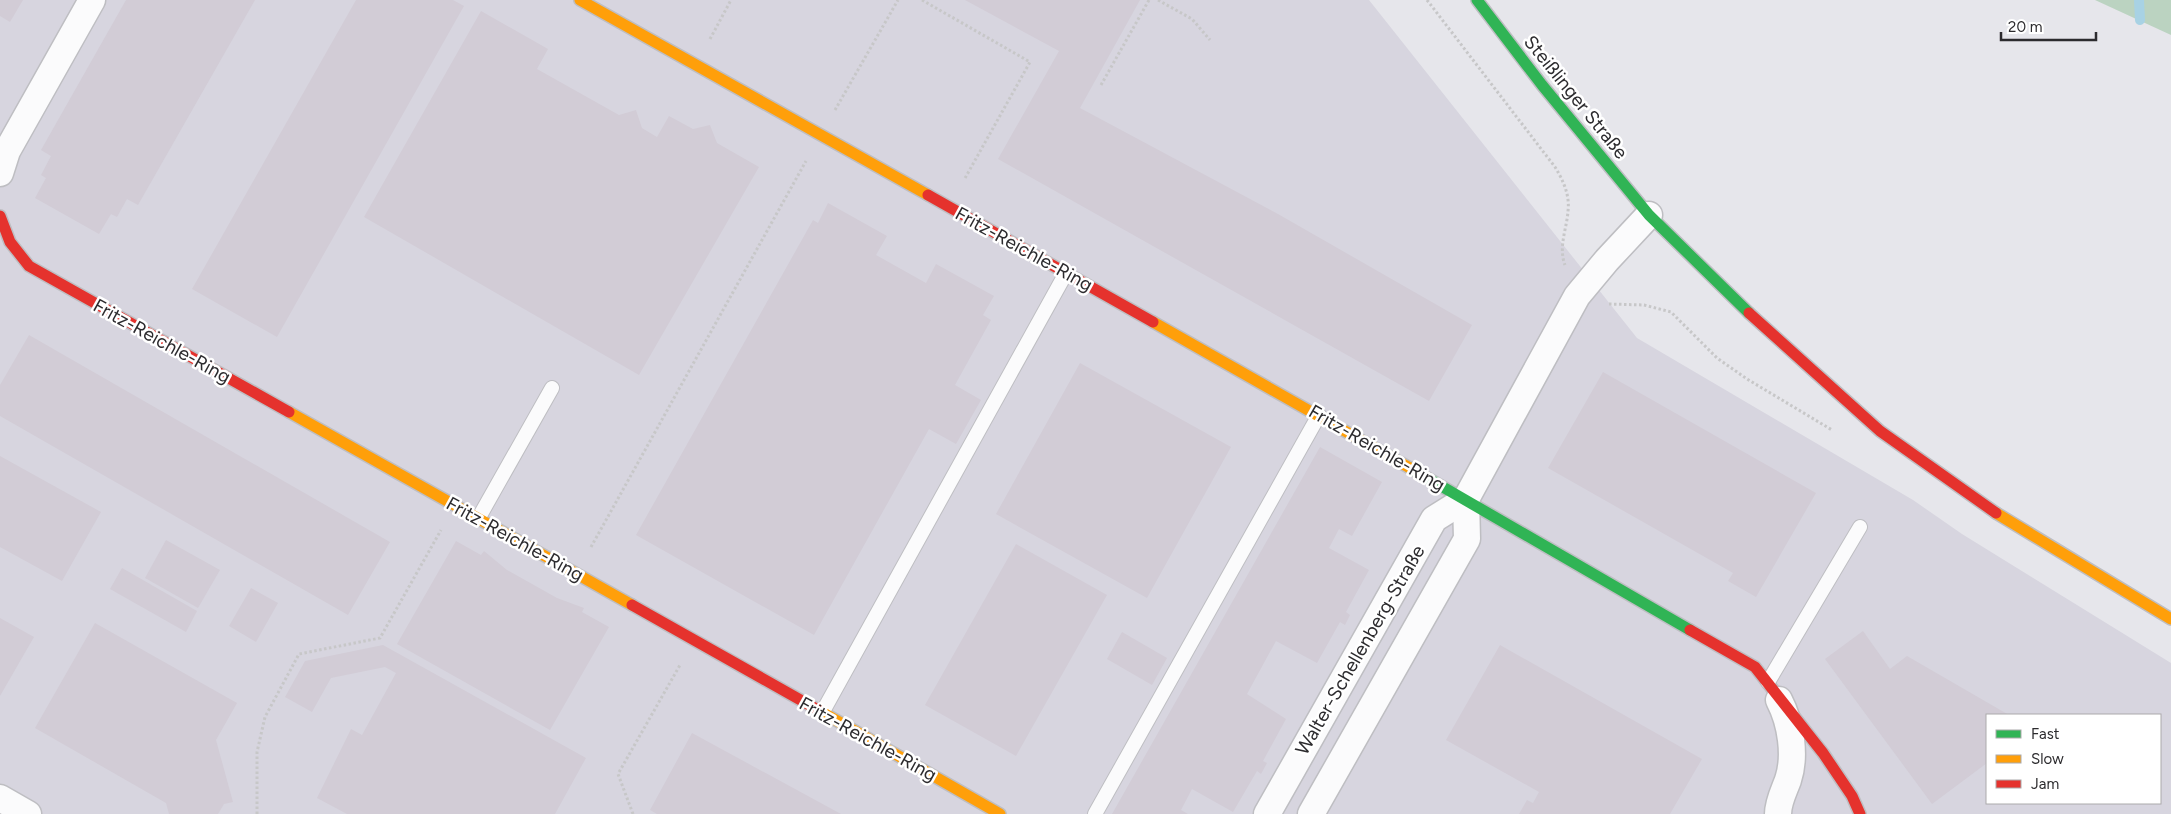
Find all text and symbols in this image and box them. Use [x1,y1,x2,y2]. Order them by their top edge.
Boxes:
scale bar [2001,10,2096,42]
text: 20 m [2008,18,2042,36]
street label: Steißlinger Straße [1519,31,1633,163]
street label: Fritz-Reichle-Ring [951,202,1097,296]
street label: Fritz-Reichle-Ring [89,294,235,388]
street label: Fritz-Reichle-Ring [1305,400,1449,496]
street label: Fritz-Reichle-Ring [442,492,588,586]
street label: Walter-Schellenberg-Straße [1290,541,1430,759]
street label: Fritz-Reichle-Ring [795,692,941,786]
legend [1986,714,2161,804]
text: Fast [2031,725,2060,743]
text: Slow [2031,750,2064,768]
text: Jam [2031,775,2059,793]

